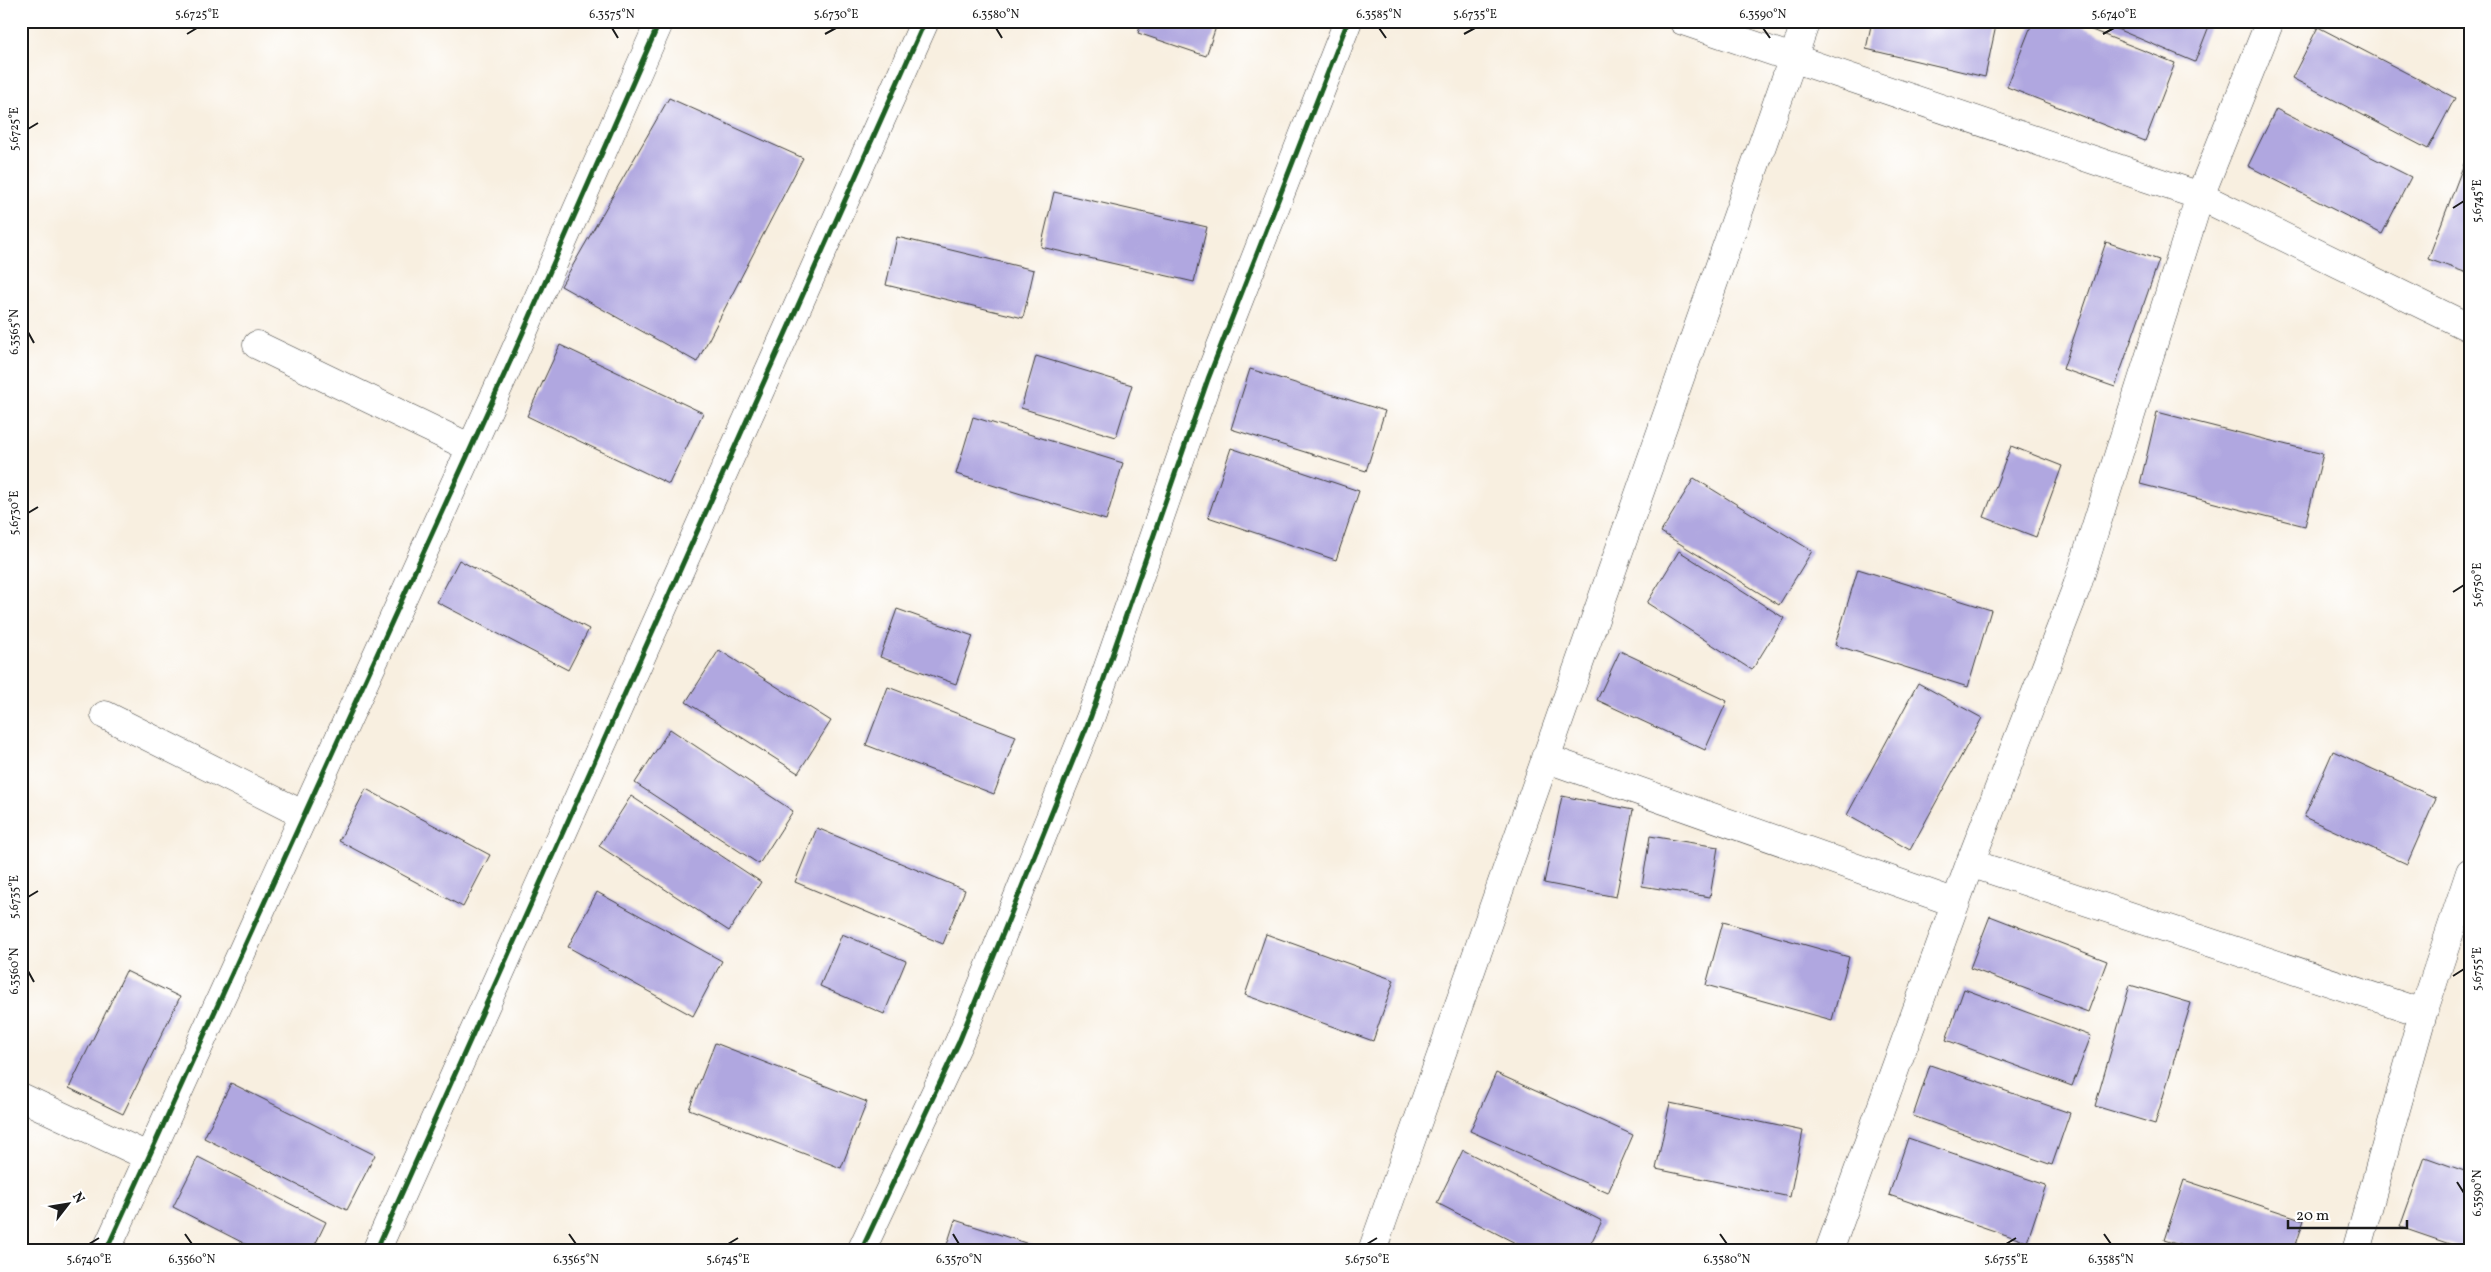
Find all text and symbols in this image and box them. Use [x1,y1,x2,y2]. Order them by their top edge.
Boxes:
text: 5.6725°E [175,7,219,23]
text: 6.3575°N [589,7,635,23]
text: 5.6730°E [814,7,858,23]
text: 6.3580°N [973,7,1020,23]
text: 6.3585°N [1356,7,1402,23]
text: 5.6735°E [1453,7,1497,23]
text: 6.3590°N [1740,7,1787,23]
text: 5.6740°E [2092,7,2136,23]
text: 5.6725°E [7,107,23,151]
text: 5.6745°E [2470,179,2486,223]
text: 6.3565°N [7,309,23,355]
text: 5.6730°E [7,491,23,535]
text: 5.6750°E [2470,563,2486,607]
text: 5.6735°E [7,875,23,919]
text: 5.6755°E [2470,947,2486,991]
text: 6.3560°N [7,948,23,994]
text: 6.3590°N [2470,1169,2486,1216]
north arrow [42,1180,92,1230]
text: N [67,1189,89,1207]
scale bar [2288,1197,2407,1229]
text: 20 m [2296,1206,2329,1227]
text: 5.6740°E [67,1252,111,1268]
text: 6.3560°N [169,1252,215,1268]
text: 6.3565°N [553,1252,599,1268]
text: 5.6745°E [706,1252,750,1268]
text: 6.3570°N [936,1252,982,1268]
text: 5.6750°E [1345,1252,1389,1268]
text: 6.3580°N [1704,1252,1751,1268]
text: 5.6755°E [1984,1252,2028,1268]
text: 6.3585°N [2088,1252,2134,1268]

